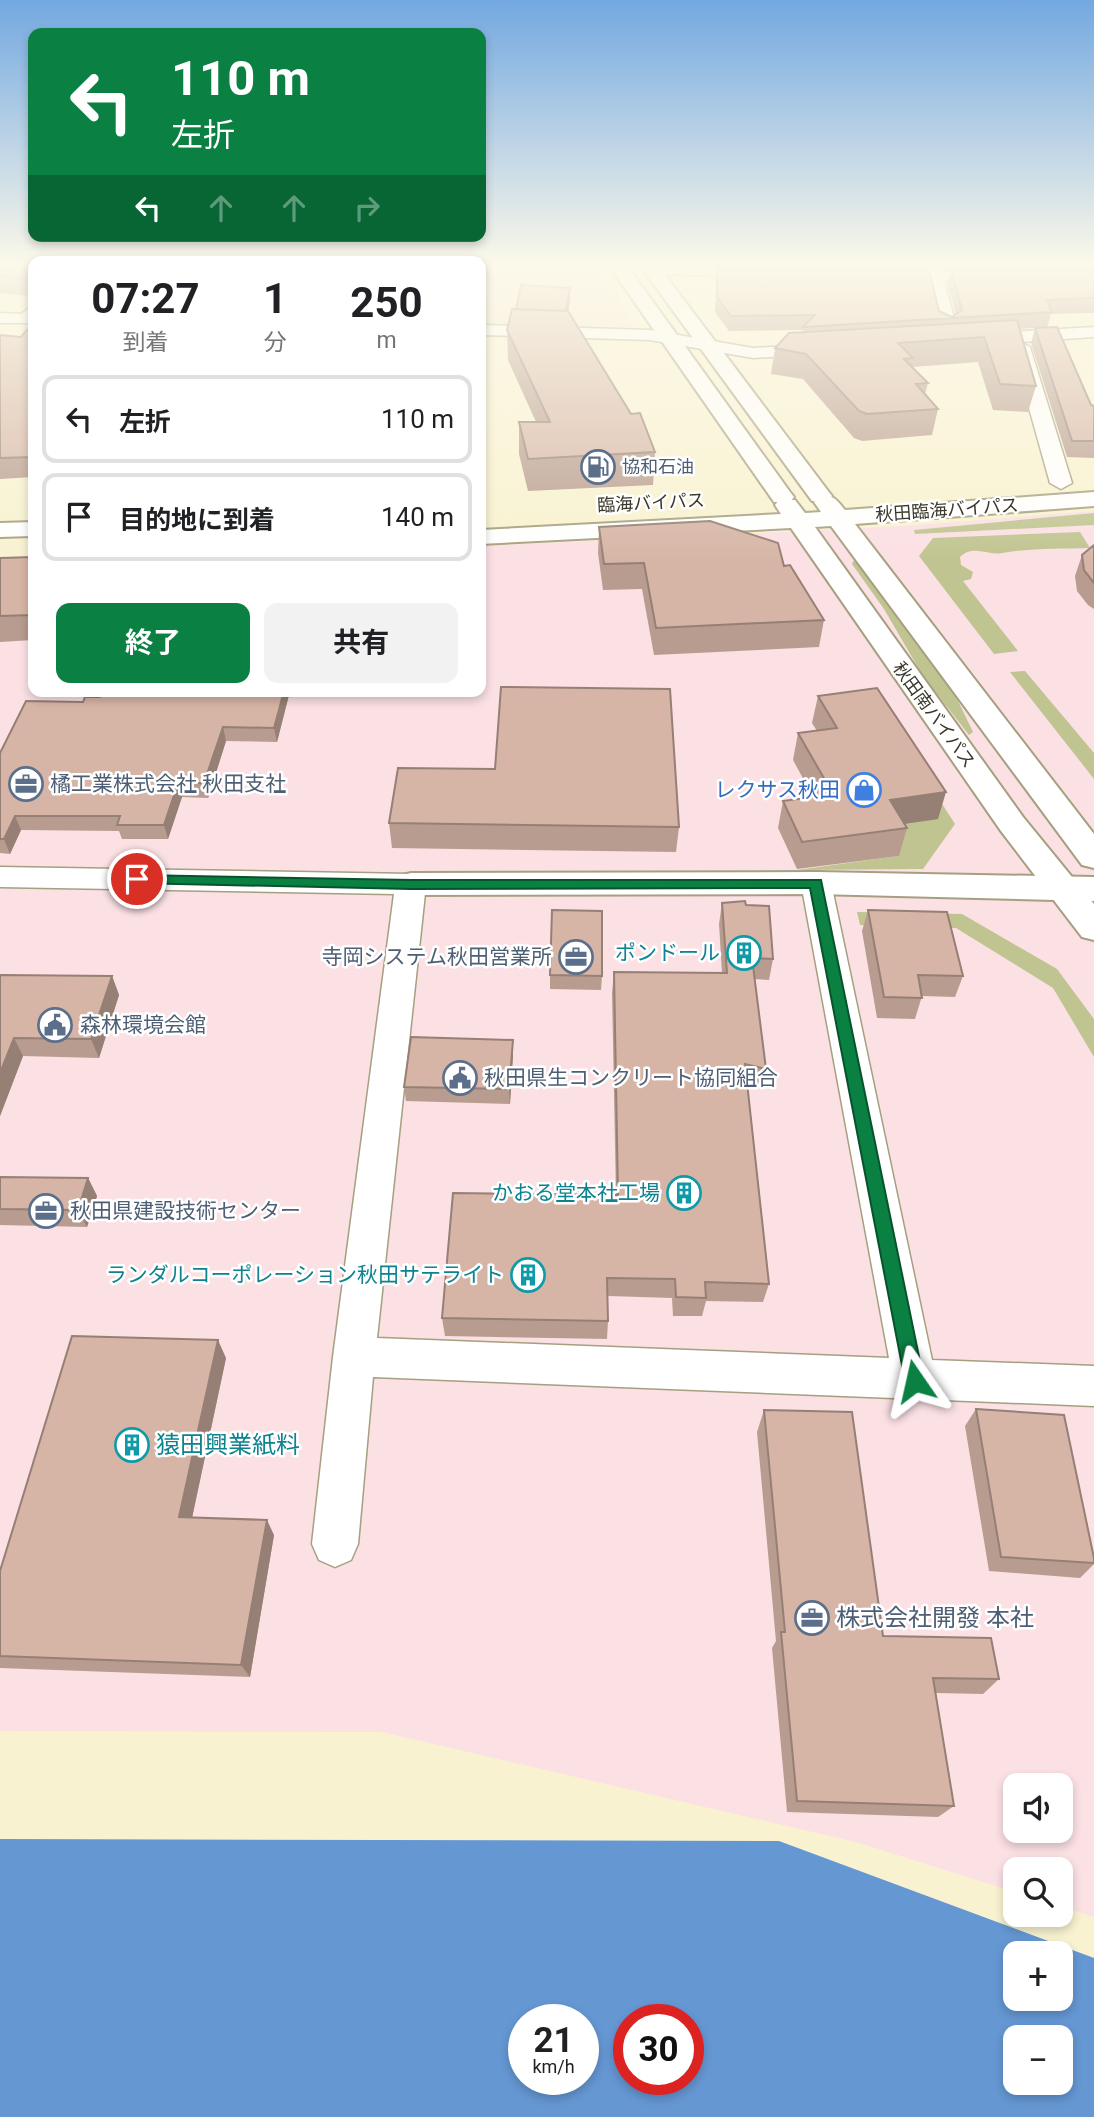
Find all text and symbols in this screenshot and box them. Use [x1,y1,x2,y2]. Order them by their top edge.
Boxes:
text: 110 m [171,50,310,107]
icon: left [56,56,147,147]
text: 左折 [171,116,235,154]
icon: left [129,189,167,227]
icon: ahead [202,189,240,227]
icon: ahead [275,189,313,227]
icon: right [348,189,386,227]
text: 07:27 [91,274,200,323]
text: 1 [263,274,287,323]
text: 250 [350,278,423,327]
text: m [376,327,397,354]
text: 到着 [122,329,168,356]
text: 分 [263,329,286,356]
icon: left [60,400,98,438]
text: 110 m [381,404,454,434]
text: 左折 [119,407,171,437]
fuel station icon: 協和石油 [579,448,617,486]
place label: 協和石油 [622,456,694,477]
street label: 臨海バイパス [597,489,705,516]
street label: 秋田臨海バイパス [875,494,1019,525]
icon: arrive [60,498,98,536]
text: 140 m [381,502,454,532]
text: 目的地に到着 [119,505,275,535]
button: 終了 [56,603,250,683]
button: 共有 [264,603,458,683]
street label: 秋田南バイパス [889,658,980,772]
office icon: 橘工業株式会社 秋田支社 [7,765,45,803]
shop icon: レクサス秋田 [845,771,883,809]
place label: 橘工業株式会社 秋田支社 [50,772,286,796]
place label: レクサス秋田 [714,778,840,802]
pin [107,849,167,909]
icon: arrive [118,860,156,898]
building icon: ポンドール [725,934,763,972]
office icon: 寺岡システム秋田営業所 [557,938,595,976]
place label: ポンドール [615,941,720,965]
place label: 寺岡システム秋田営業所 [322,945,552,969]
public building icon: 森林環境会館 [36,1006,74,1044]
place label: 森林環境会館 [80,1013,206,1037]
public building icon: 秋田県生コンクリート協同組合 [441,1059,479,1097]
place label: 秋田県生コンクリート協同組合 [484,1066,778,1090]
building icon: かおる堂本社工場 [665,1174,703,1212]
place label: かおる堂本社工場 [492,1181,660,1205]
office icon: 秋田県建設技術センター [27,1192,65,1230]
place label: 秋田県建設技術センター [70,1199,301,1223]
building icon: ランダルコーポレーション秋田サテライト [509,1256,547,1294]
place label: ランダルコーポレーション秋田サテライト [106,1263,504,1287]
position arrow [878,1344,952,1418]
building icon: 猿田興業紙料 [113,1426,151,1464]
place label: 猿田興業紙料 [156,1431,300,1459]
office icon: 株式会社開發 本社 [793,1599,831,1637]
place label: 株式会社開發 本社 [836,1604,1034,1632]
map controls [1003,1773,1073,2095]
button: sound [1003,1773,1073,1843]
button: search [1003,1857,1073,1927]
button: + [1003,1941,1073,2011]
speed limit sign: 30 [613,2004,704,2095]
text: 21 [533,2020,574,2061]
button: − [1003,2025,1073,2095]
text: km/h [532,2056,575,2077]

